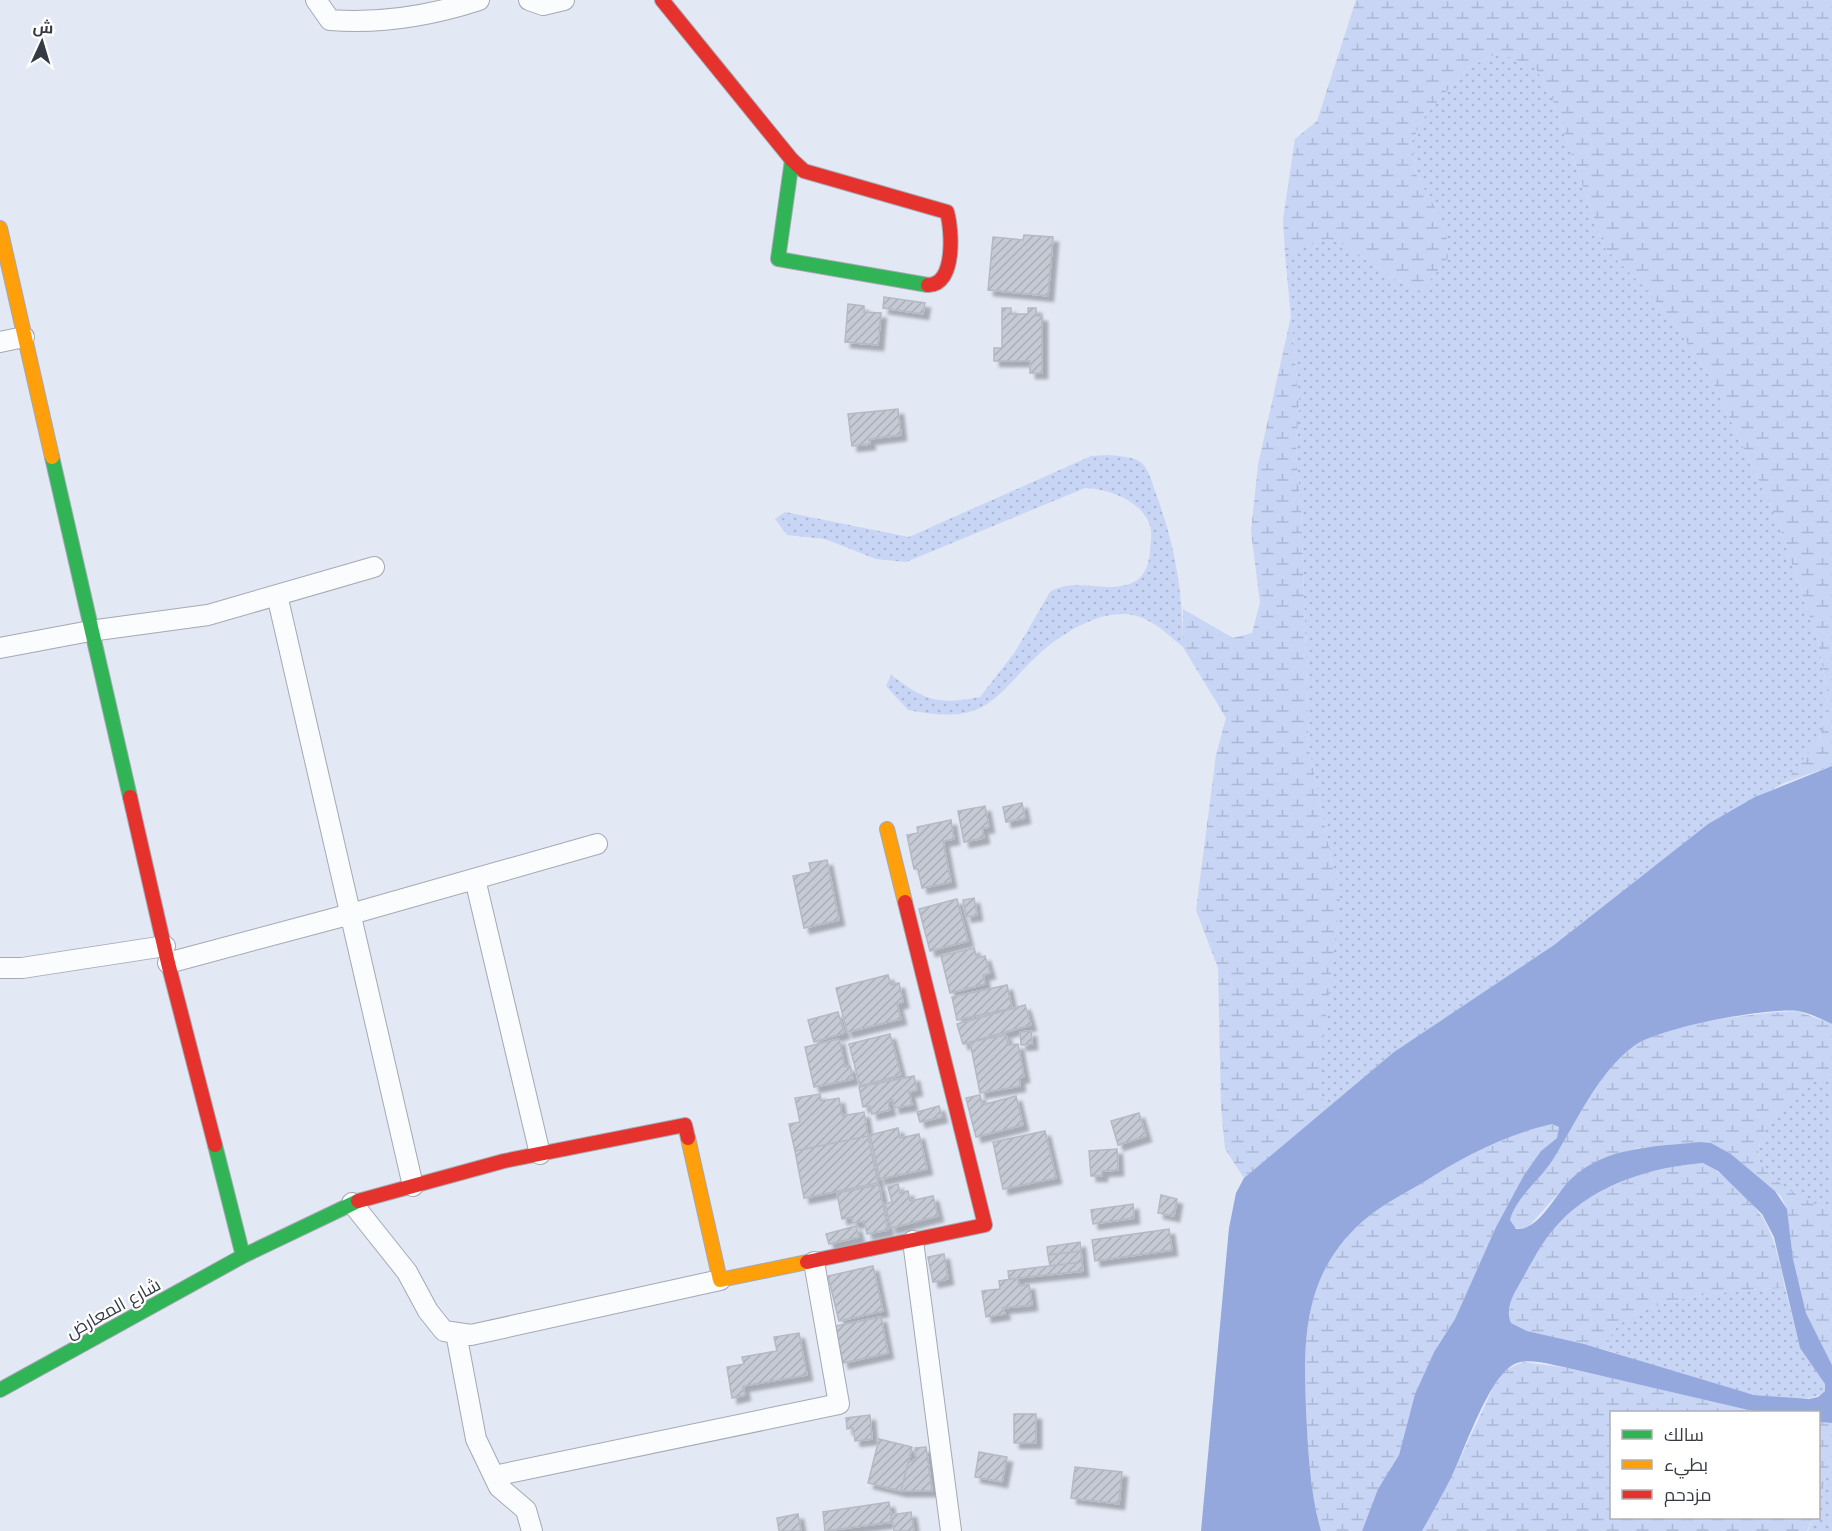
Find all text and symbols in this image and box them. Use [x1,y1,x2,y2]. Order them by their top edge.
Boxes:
north arrow [12,12,72,72]
text: ش [32,16,54,38]
street label: شارع المعارض [62,1273,165,1344]
legend [1610,1411,1820,1519]
text: سالك [1664,1424,1704,1445]
text: بطيء [1664,1454,1708,1479]
text: مزدحم [1664,1484,1712,1507]

